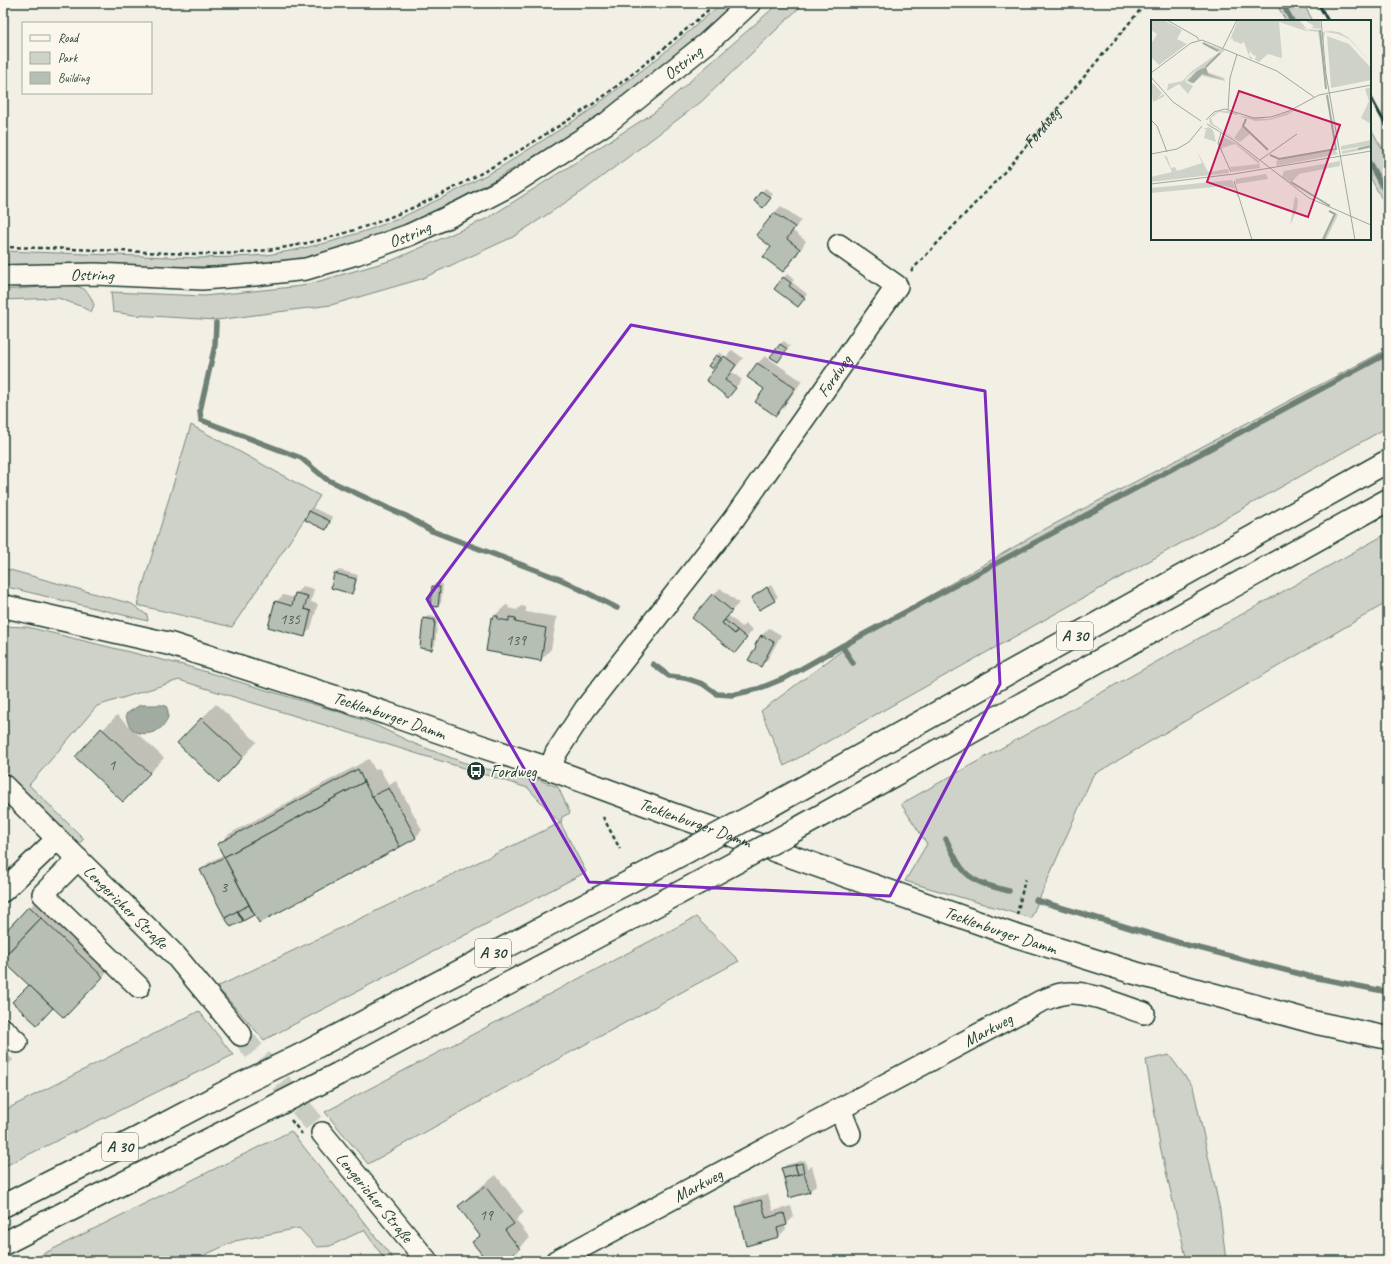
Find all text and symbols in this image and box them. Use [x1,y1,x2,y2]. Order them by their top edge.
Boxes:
inset map [1151,20,1371,240]
legend [22,22,152,94]
text: Road [58,30,80,46]
street label: Ostring [659,40,708,84]
text: Park [58,50,79,66]
text: Building [58,70,90,86]
street label: Fordweg [1018,102,1065,152]
street label: Ostring [386,215,436,252]
street label: Ostring [70,263,116,285]
street label: Fordweg [812,350,857,401]
house number: 135 [280,610,301,629]
road number: A 30 [1057,622,1093,650]
house number: 139 [506,631,527,650]
street label: Tecklenburger Damm [331,687,450,744]
house number: 1 [109,756,117,775]
bus stop icon: Fordweg [465,760,487,782]
place label: Fordweg [490,761,537,782]
street label: Tecklenburger Damm [636,792,755,852]
street label: Lengericher Straße [79,860,174,954]
house number: 3 [221,878,229,897]
street label: Tecklenburger Damm [942,901,1061,959]
road number: A 30 [475,939,511,967]
street label: Markweg [960,1007,1017,1051]
road number: A 30 [102,1133,138,1161]
street label: Lengericher Straße [332,1148,419,1248]
street label: Markweg [670,1163,727,1207]
house number: 19 [479,1206,494,1225]

